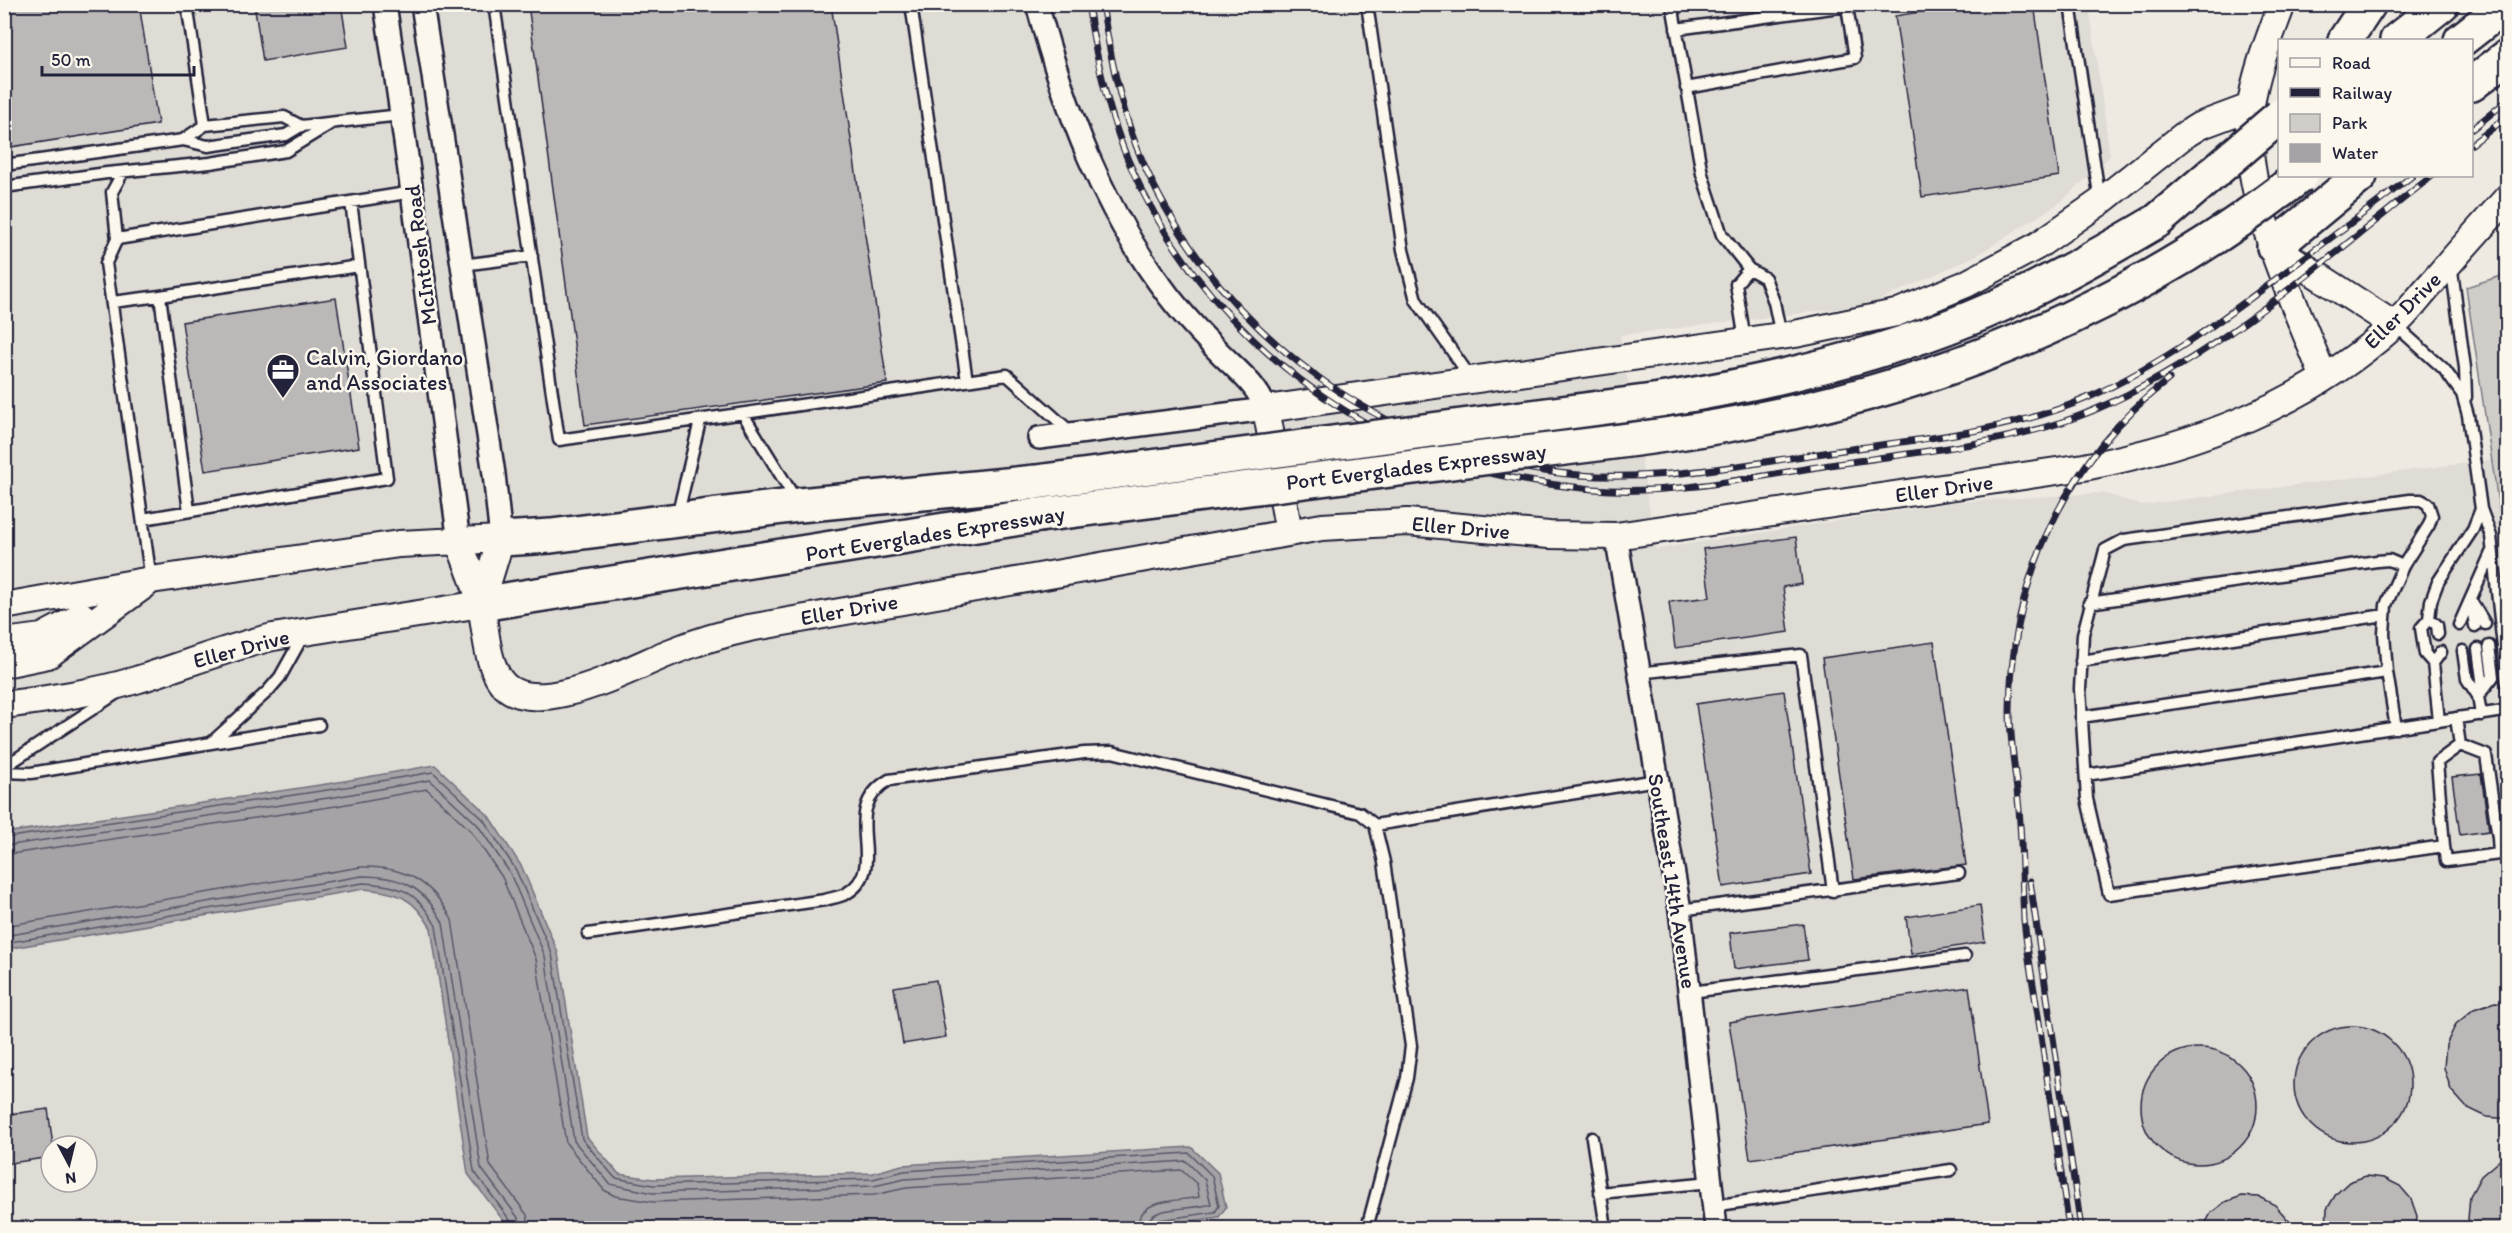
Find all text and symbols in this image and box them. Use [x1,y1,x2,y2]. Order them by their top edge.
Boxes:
scale bar [42,39,194,77]
legend [2278,39,2473,177]
text: 50 m [51,49,91,71]
text: Road [2332,52,2371,74]
text: Railway [2332,82,2393,104]
text: Park [2332,112,2367,134]
text: Water [2332,142,2378,164]
street label: McIntosh Road [399,183,442,327]
street label: Eller Drive [2358,266,2447,355]
place label: Calvin, Giordano and Associates [306,344,463,396]
office icon: Calvin, Giordano and Associates [265,352,301,399]
street label: Port Everglades Expressway [1284,437,1548,496]
street label: Eller Drive [1893,468,1995,509]
street label: Port Everglades Expressway [804,500,1067,567]
street label: Eller Drive [1411,510,1511,545]
street label: Eller Drive [798,588,900,631]
street label: Eller Drive [190,623,292,674]
street label: Southeast 14th Avenue [1642,772,1703,991]
north arrow [39,1134,99,1194]
text: N [64,1168,77,1188]

